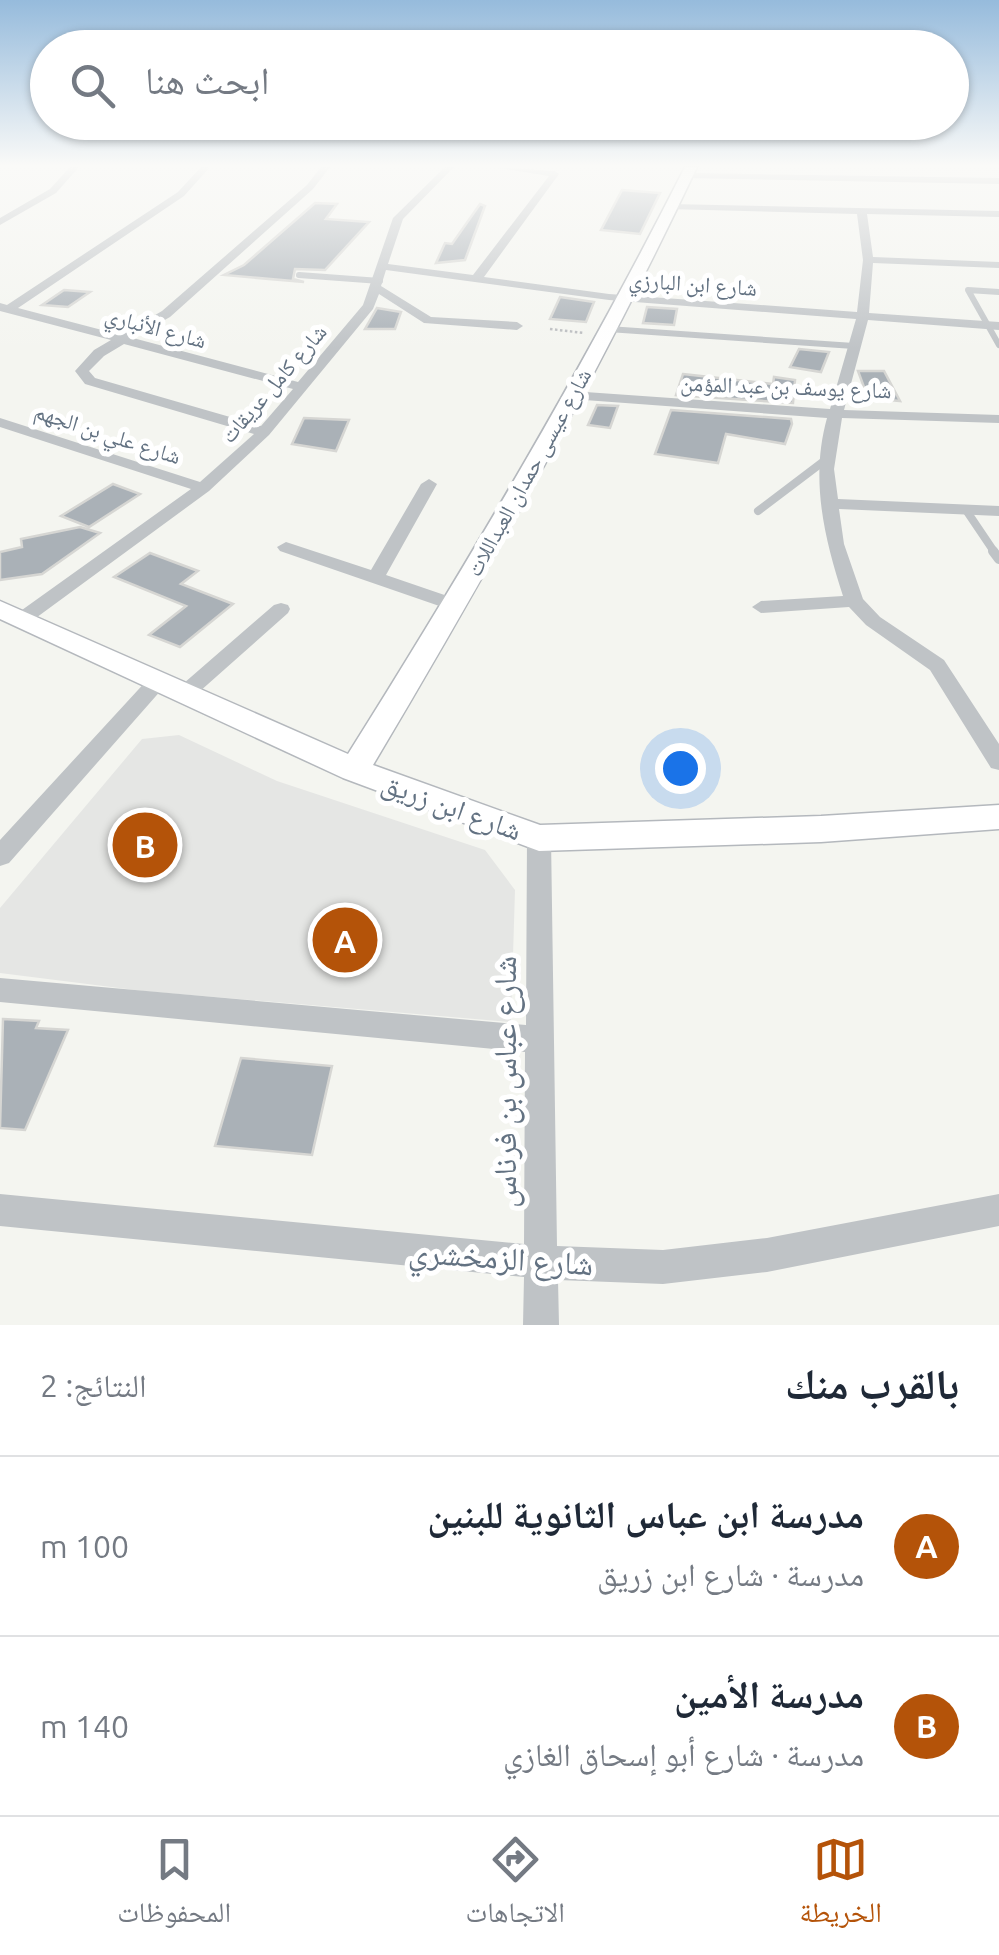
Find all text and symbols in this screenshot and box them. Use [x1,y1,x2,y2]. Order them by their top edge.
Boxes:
search box [30,30,969,140]
icon: search [65,58,120,113]
text: ابحث هنا [145,59,270,101]
street label: شارع ابن البارزي [628,266,758,306]
street label: شارع الأنباري [101,302,209,358]
street label: شارع كامل عريقات [215,319,333,448]
street label: شارع عيسى حمدان العبداللات [460,364,597,581]
street label: شارع يوسف بن عبد المؤمن [680,370,892,404]
street label: شارع علي بن الجهم [30,398,184,474]
your location [655,743,706,794]
street label: شارع ابن زريق [377,766,526,848]
pin: B [112,808,178,882]
pin: A [312,902,378,978]
street label: شارع عباس بن فرناس [486,956,525,1208]
street label: شارع الزمخشري [407,1233,595,1290]
text: بالقرب منك [785,1360,959,1407]
text: النتائج: 2 [40,1367,147,1403]
text: مدرسة ابن عباس الثانوية للبنين [427,1493,864,1535]
text: 100 m [40,1528,129,1564]
text: A [915,1528,938,1564]
text: مدرسة · شارع ابن زريق [597,1556,864,1592]
text: مدرسة الأمين [674,1673,864,1715]
text: 140 m [40,1708,129,1744]
text: B [916,1708,937,1744]
text: مدرسة · شارع أبو إسحاق الغازي [503,1736,864,1772]
tab: المحفوظات [117,1832,231,1940]
tab: الاتجاهات [466,1832,565,1940]
tab: الخريطة [799,1832,882,1940]

